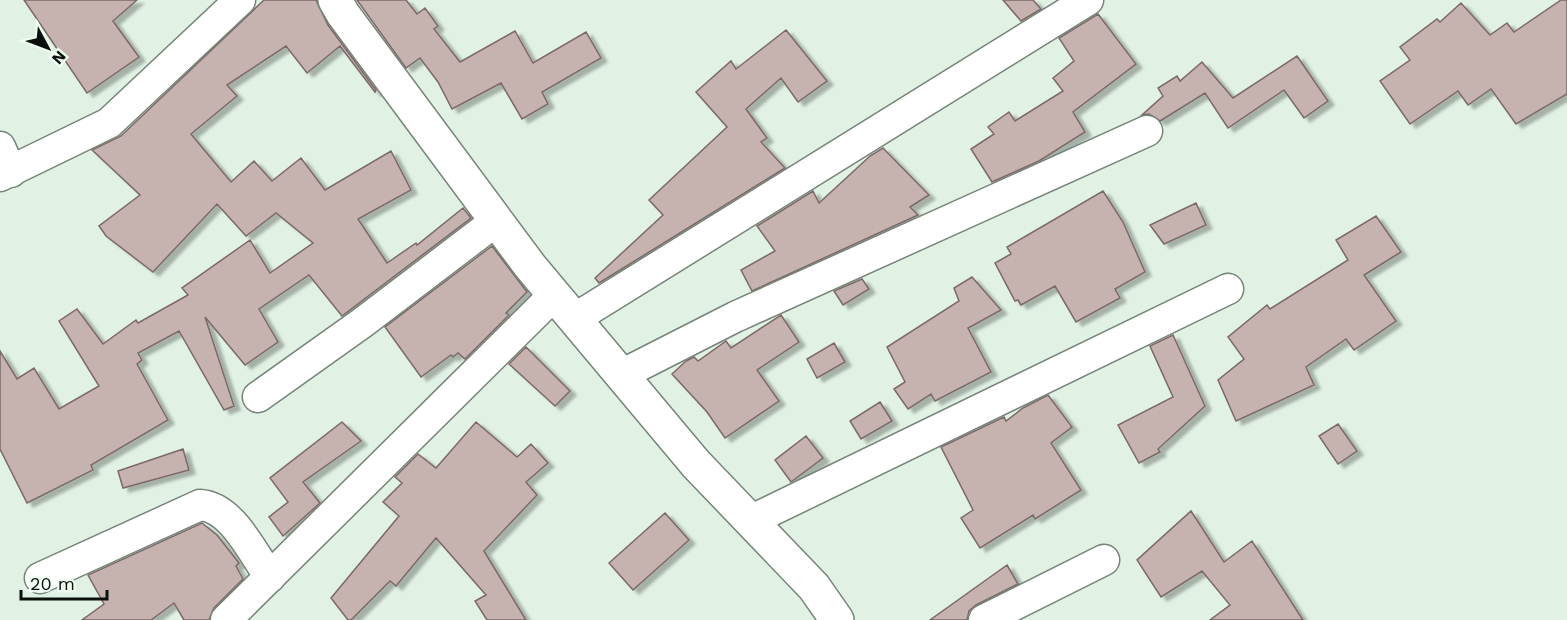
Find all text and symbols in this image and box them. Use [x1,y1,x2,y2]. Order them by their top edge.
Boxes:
north arrow [18,18,78,78]
text: N [48,47,70,68]
scale bar [21,563,106,601]
text: 20 m [30,573,75,594]

